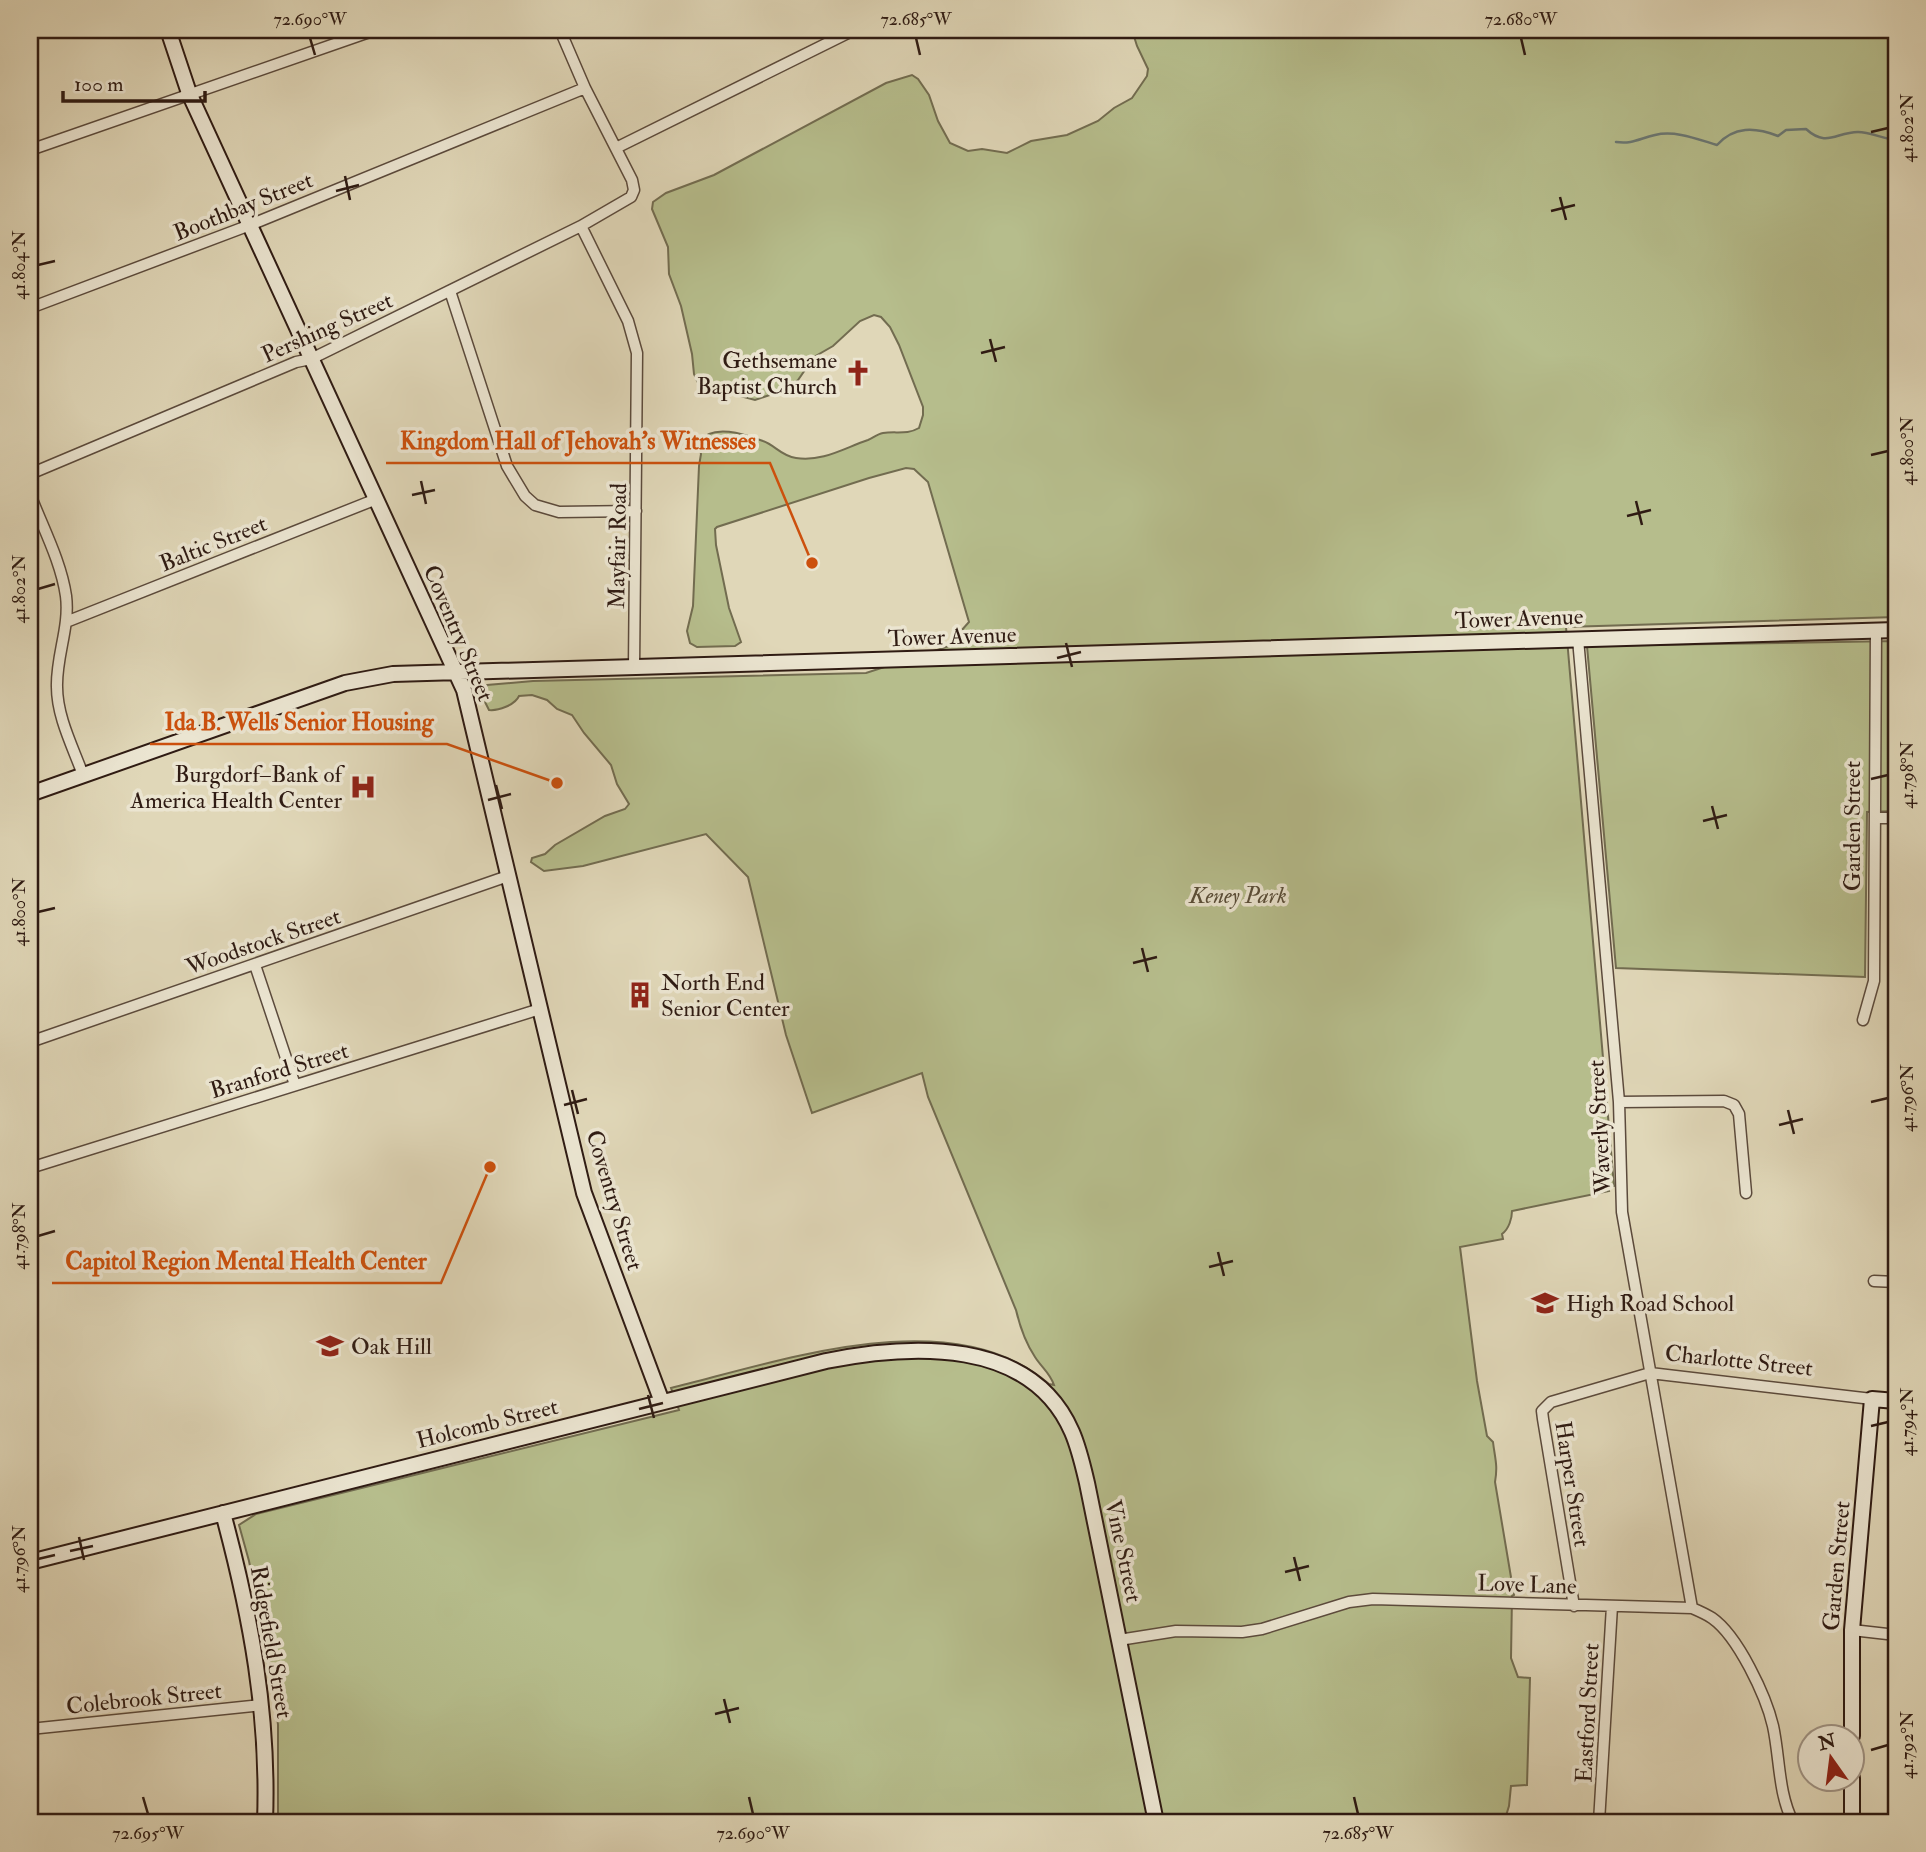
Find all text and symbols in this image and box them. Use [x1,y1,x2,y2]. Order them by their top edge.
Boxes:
text: 72.690°W [273,8,347,31]
text: 72.685°W [881,8,952,31]
text: 72.680°W [1485,8,1558,31]
scale bar [63,60,205,104]
text: 100 m [74,71,124,98]
text: 41.802°N [1896,94,1919,162]
street label: Boothbay Street [169,165,317,248]
text: 41.804°N [8,230,31,300]
street label: Pershing Street [257,286,397,369]
place label: Gethsemane Baptist Church [697,346,837,402]
church icon: Gethsemane Baptist Church [843,358,873,388]
text: 41.800°N [1896,417,1919,486]
callout: Kingdom Hall of Jehovah's Witnesses [386,418,770,463]
text: Kingdom Hall of Jehovah's Witnesses [400,426,756,457]
street label: Mayfair Road [602,483,633,609]
street label: Baltic Street [155,509,271,578]
text: 41.802°N [8,555,31,623]
street label: Coventry Street [417,561,500,706]
street label: Tower Avenue [1454,602,1584,635]
street label: Tower Avenue [887,620,1017,653]
callout: Ida B. Wells Senior Housing [150,699,447,744]
text: Ida B. Wells Senior Housing [164,707,435,738]
text: 41.798°N [1896,741,1919,809]
place label: Burgdorf–Bank of America Health Center [129,760,346,815]
street label: Garden Street [1838,761,1867,891]
hospital icon: Burgdorf–Bank of America Health Center [348,772,378,802]
text: 41.800°N [8,878,31,947]
park label: Keney Park [1188,881,1287,910]
street label: Woodstock Street [181,901,344,982]
place label: North End Senior Center [661,968,790,1023]
building icon: North End Senior Center [625,980,655,1010]
street label: Branford Street [206,1036,352,1105]
street label: Waverly Street [1582,1059,1618,1196]
text: 41.796°N [1896,1064,1919,1132]
street label: Coventry Street [579,1126,650,1274]
text: 41.798°N [8,1202,31,1270]
callout: Capitol Region Mental Health Center [52,1238,441,1283]
text: Capitol Region Mental Health Center [65,1246,428,1277]
school or university icon: High Road School [1530,1288,1560,1318]
place label: High Road School [1566,1289,1734,1318]
school or university icon: Oak Hill [315,1331,345,1361]
place label: Oak Hill [351,1332,432,1361]
street label: Charlotte Street [1664,1338,1814,1383]
text: 41.794°N [1896,1388,1919,1456]
street label: Holcomb Street [413,1392,561,1455]
street label: Harper Street [1547,1419,1597,1549]
street label: Vine Street [1099,1497,1149,1605]
street label: Garden Street [1816,1500,1857,1632]
text: 41.796°N [8,1525,31,1593]
street label: Ridgefield Street [244,1564,299,1721]
street label: Love Lane [1477,1568,1578,1601]
street label: Eastford Street [1569,1642,1606,1784]
street label: Colebrook Street [65,1676,223,1721]
text: 41.792°N [1896,1711,1919,1779]
north arrow [1797,1722,1867,1792]
text: N [1815,1729,1839,1756]
text: 72.695°W [112,1822,185,1845]
text: 72.690°W [716,1822,790,1845]
text: 72.685°W [1323,1822,1394,1845]

